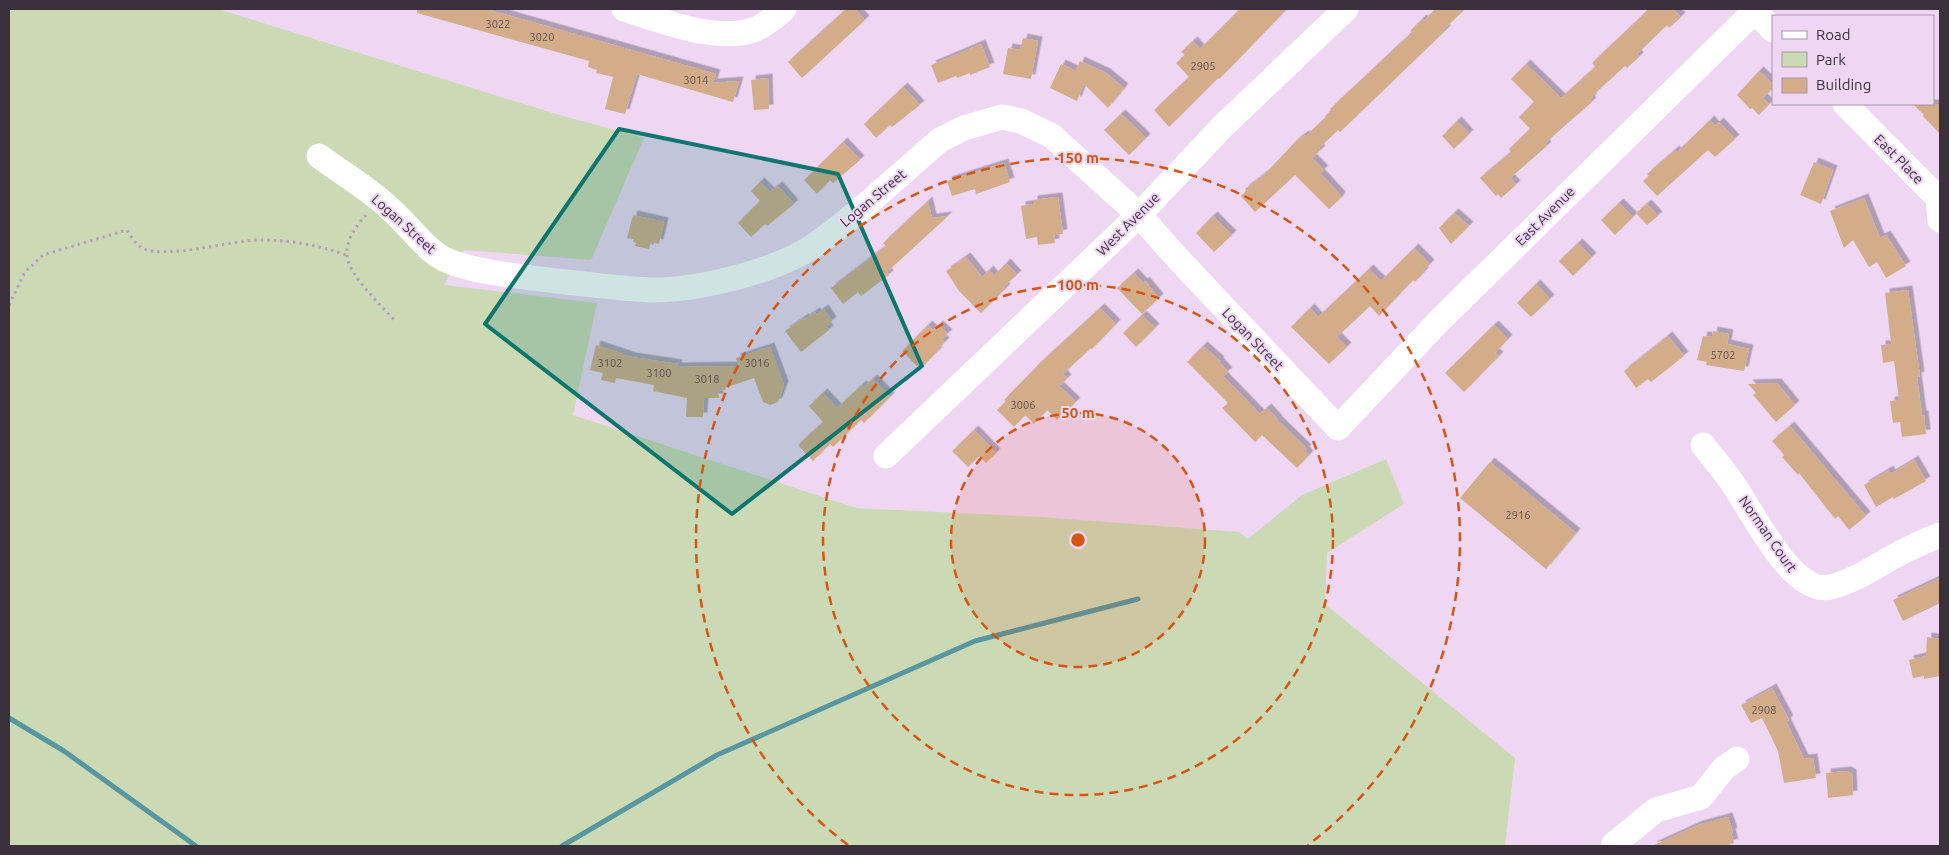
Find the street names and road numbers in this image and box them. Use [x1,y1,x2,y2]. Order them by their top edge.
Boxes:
street label: East Place [1871,131,1927,187]
street label: Logan Street [837,166,909,230]
street label: East Avenue [1512,183,1578,249]
street label: West Avenue [1093,189,1163,259]
street label: Logan Street [369,191,440,257]
street label: Logan Street [1219,304,1287,374]
street label: Norman Court [1736,493,1801,576]

